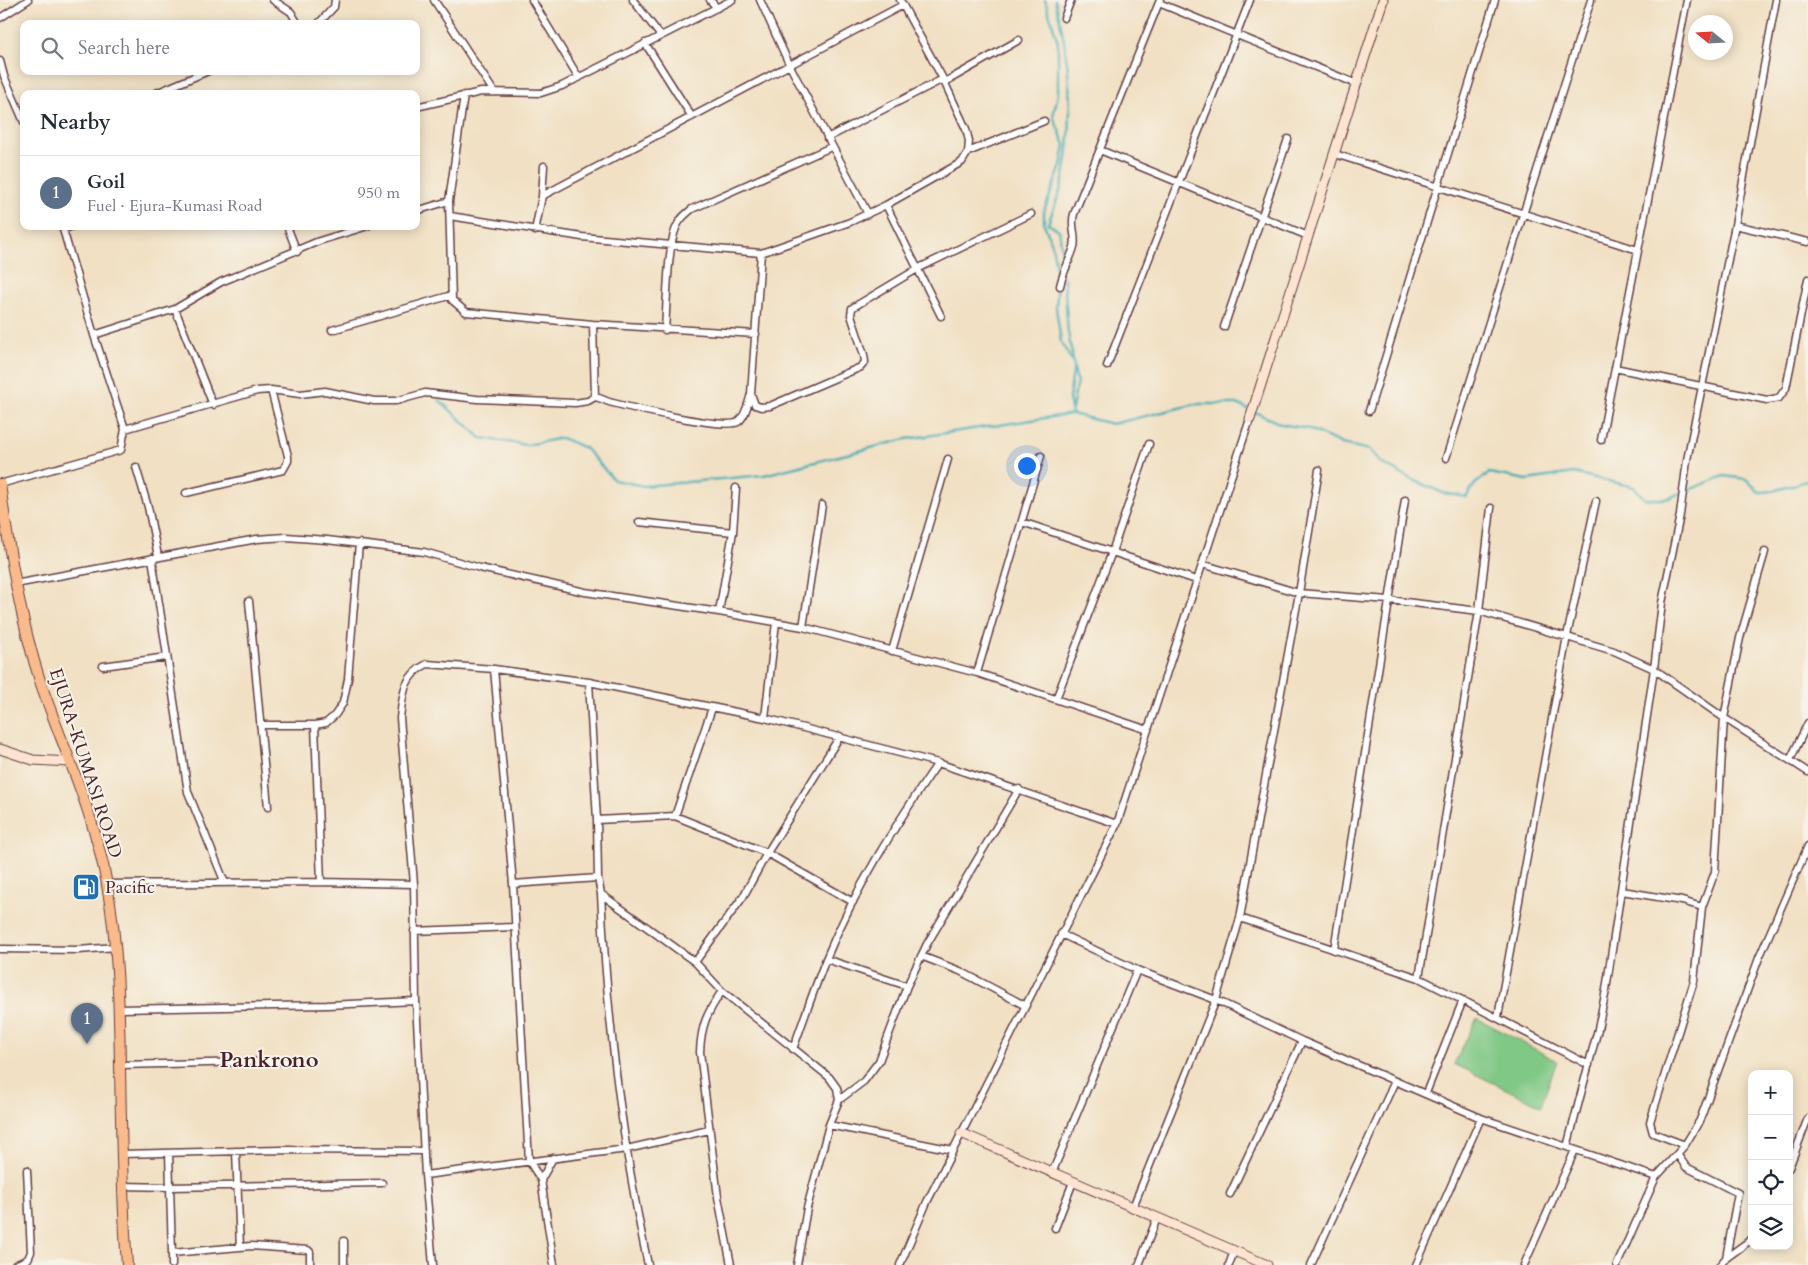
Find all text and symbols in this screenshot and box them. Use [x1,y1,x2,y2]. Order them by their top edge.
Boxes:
north arrow [1688,15,1733,60]
search box [20,20,420,75]
icon: search [38,34,66,62]
text: Search here [78,35,170,61]
text: Nearby [40,108,111,137]
text: Goil [87,169,125,195]
text: 1 [52,182,60,204]
text: 950 m [358,182,400,204]
text: Fuel · Ejura-Kumasi Road [87,195,262,217]
your location [1014,453,1040,479]
street label: EJURA-KUMASI ROAD [43,665,128,861]
fuel station icon: Pacific [71,872,101,902]
place label: Pacific [105,875,155,900]
pin: 1 [71,1003,103,1044]
district label: Pankrono [219,1045,319,1075]
map controls [1748,1070,1793,1250]
button: + [1748,1070,1793,1115]
button: − [1748,1115,1793,1160]
button: locate [1748,1160,1793,1205]
button: layers [1748,1205,1793,1250]

